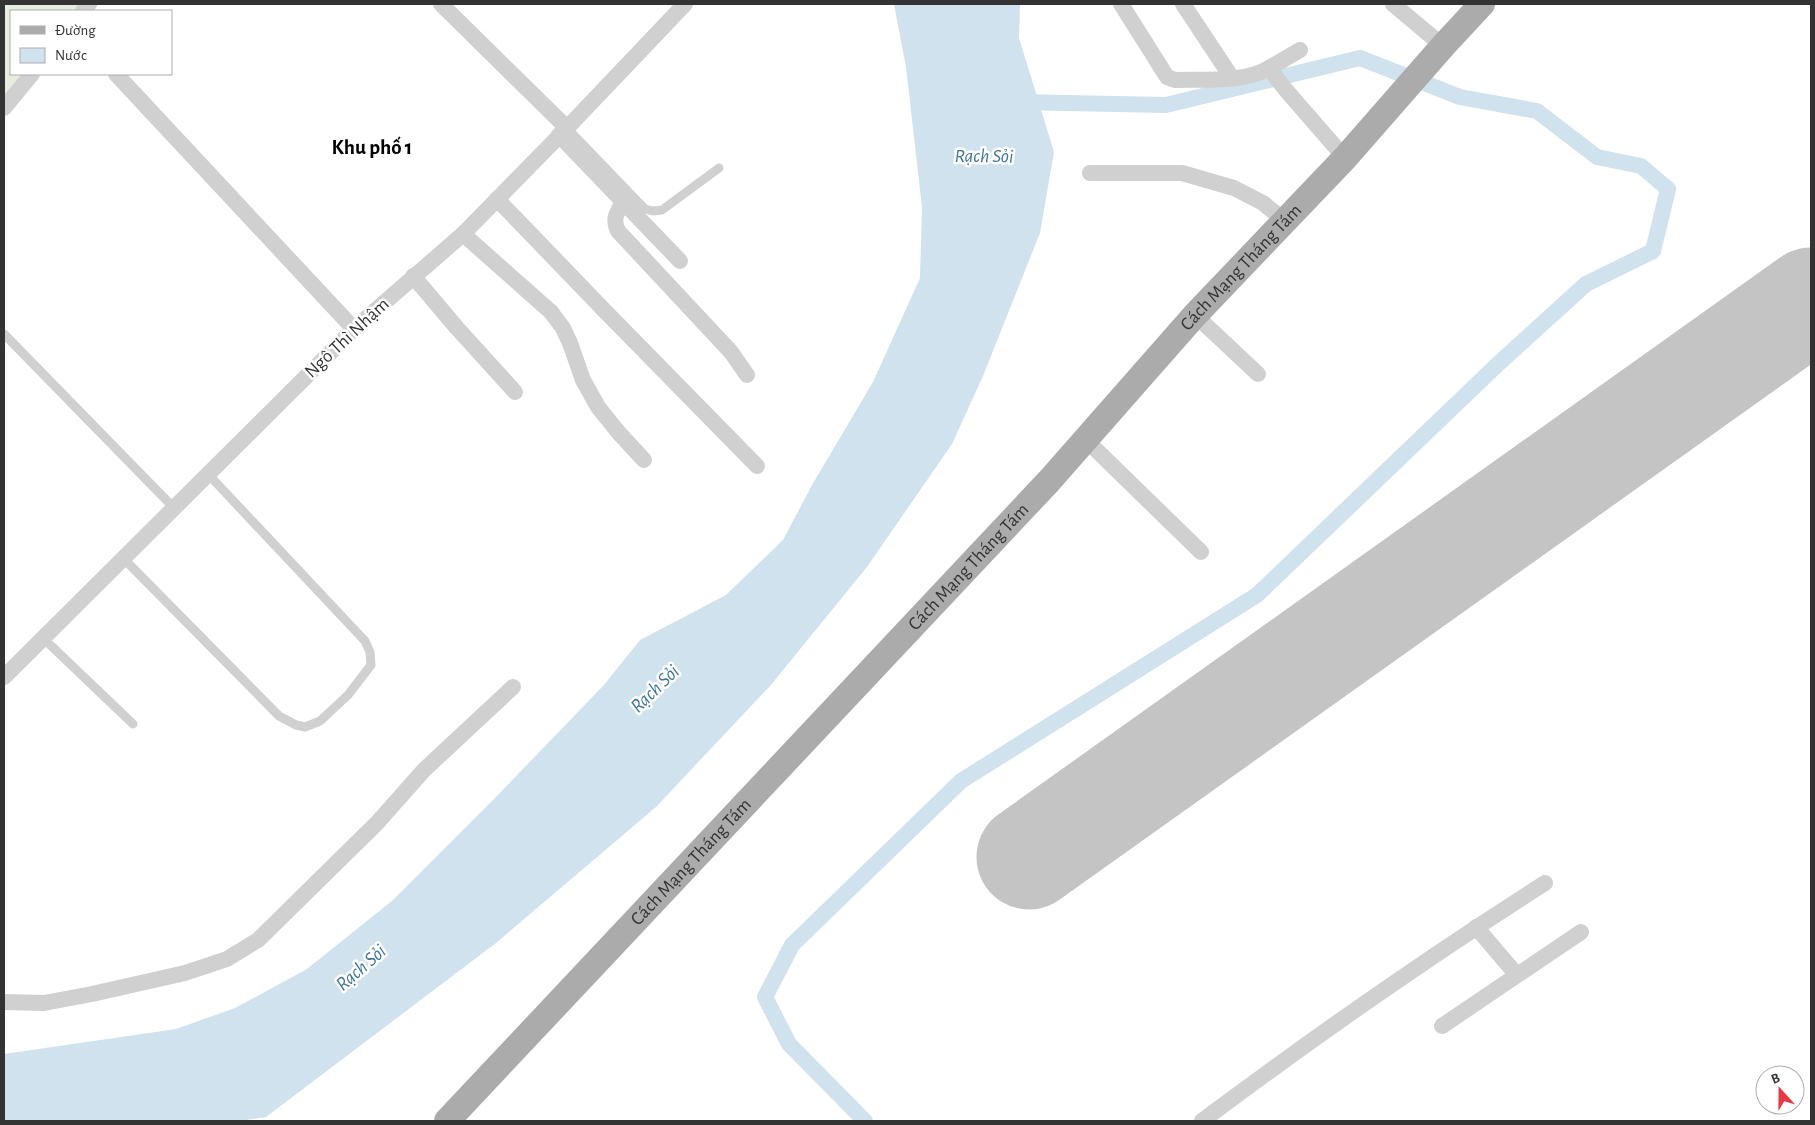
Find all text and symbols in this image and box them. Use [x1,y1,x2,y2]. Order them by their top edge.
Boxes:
legend [10,10,172,75]
text: Đường [55,23,96,38]
text: Nước [55,48,87,63]
district label: Khu phố 1 [332,136,412,158]
water label: Rạch Sỏi [955,146,1013,166]
street label: Cách Mạng Tháng Tám [1177,200,1305,334]
street label: Ngô Thì Nhậm [301,294,393,382]
street label: Cách Mạng Tháng Tám [905,500,1032,634]
water label: Rạch Sỏi [627,661,683,717]
street label: Cách Mạng Tháng Tám [627,795,755,929]
water label: Rạch Sỏi [332,941,390,995]
north arrow [1755,1065,1805,1115]
text: B [1769,1071,1782,1087]

